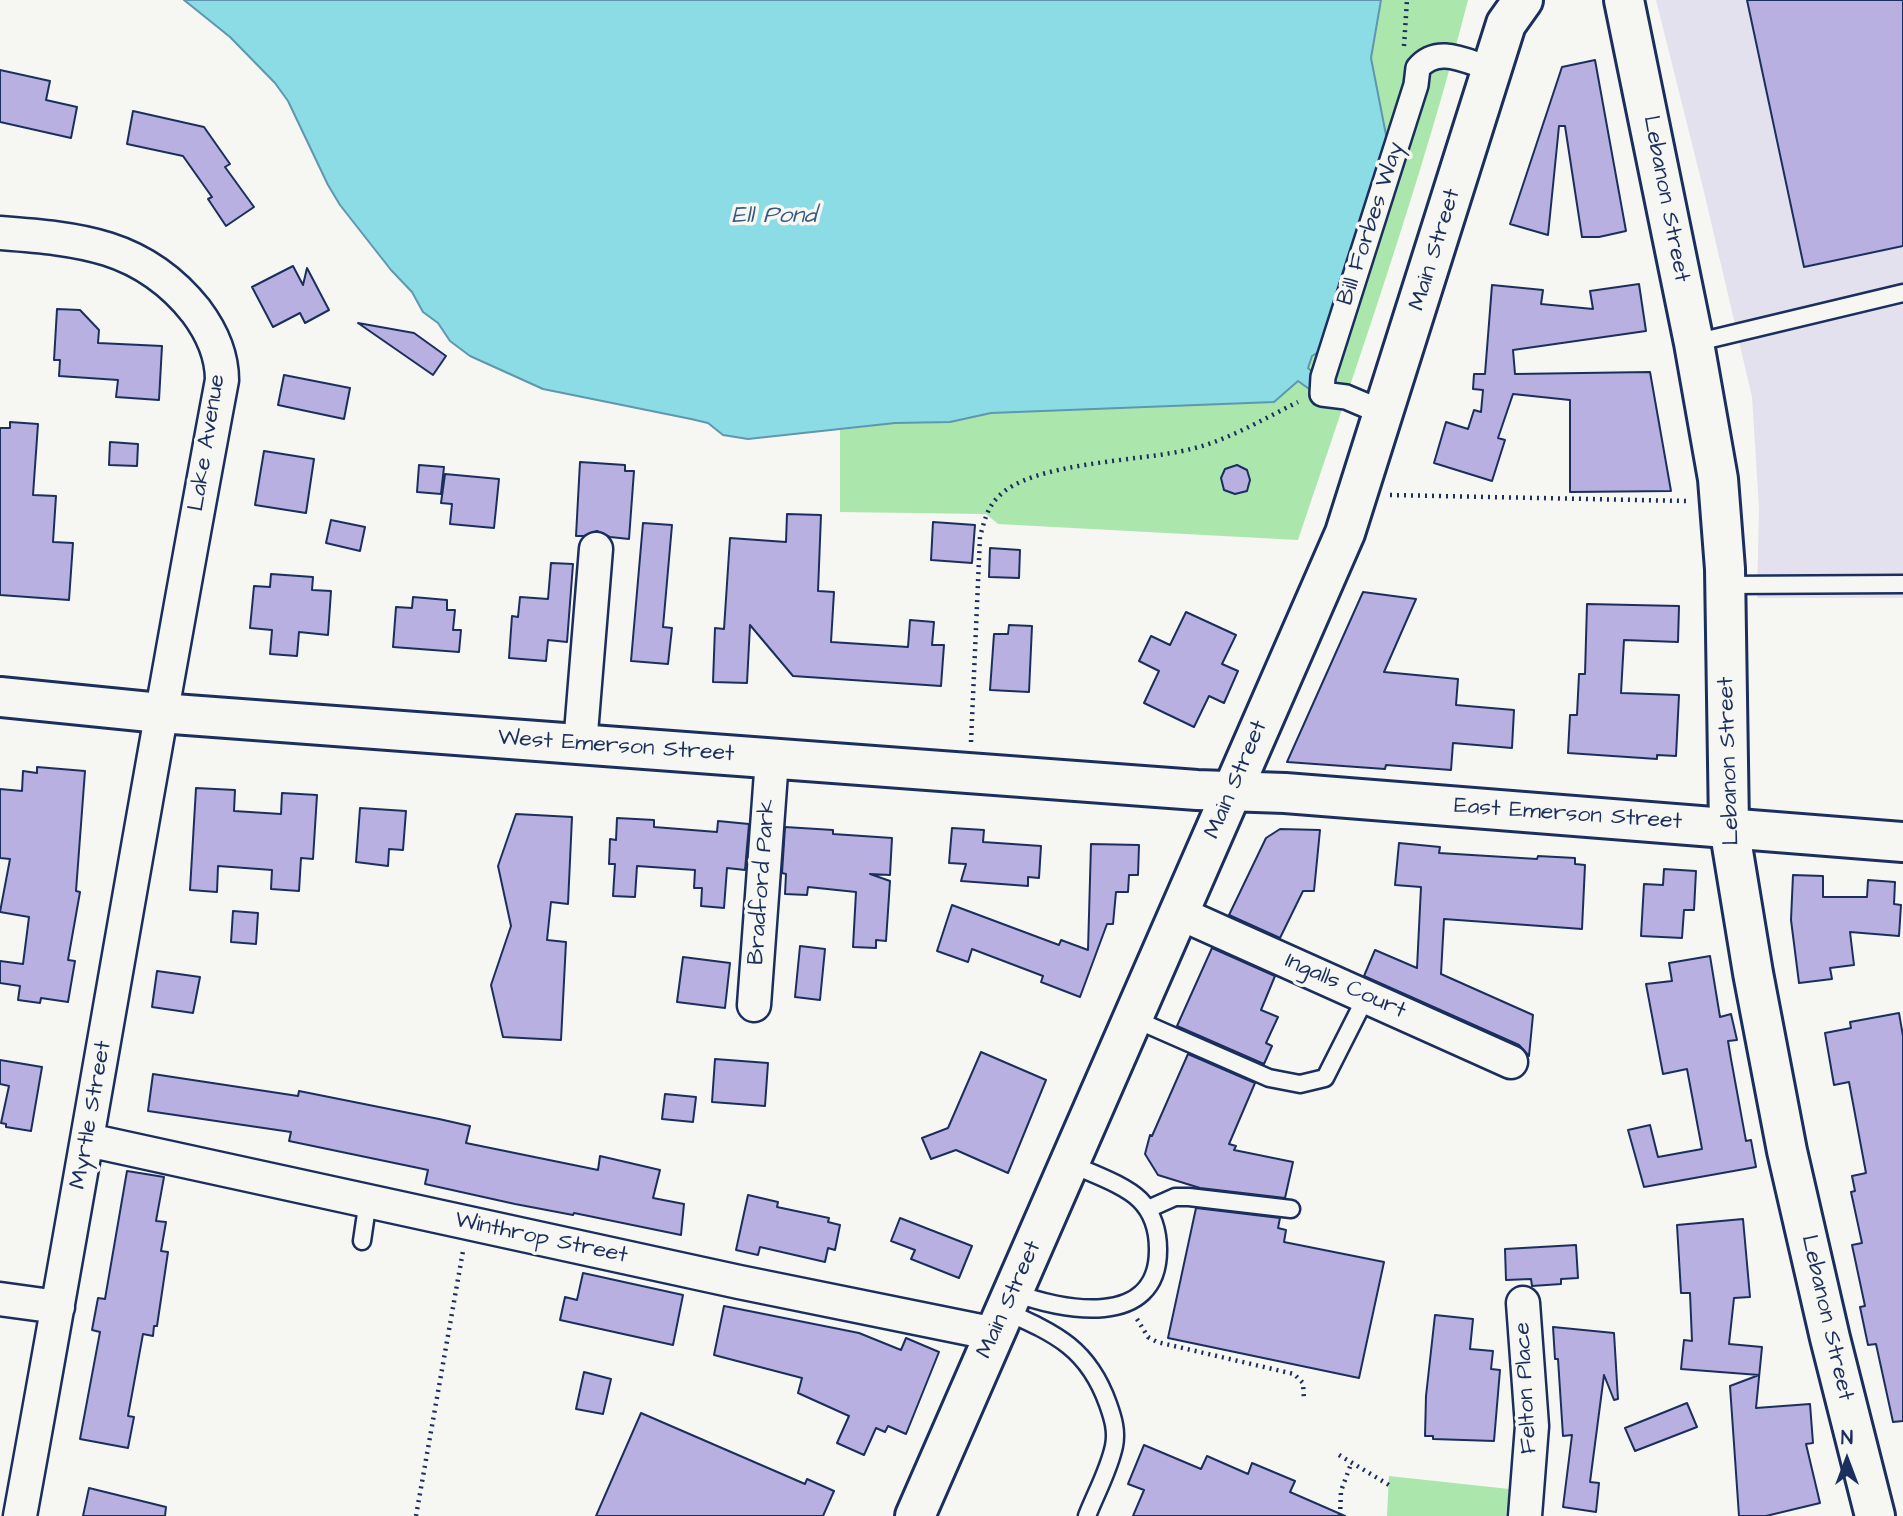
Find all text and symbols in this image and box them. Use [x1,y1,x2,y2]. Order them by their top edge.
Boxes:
street label: Lebanon Street [1635,113,1695,285]
street label: Bill Forbes Way [1333,139,1411,309]
street label: Main Street [1404,186,1468,314]
water label: Ell Pond [732,203,816,231]
street label: Lake Avenue [184,373,232,513]
street label: Lebanon Street [1713,676,1747,846]
street label: Main Street [1200,717,1274,843]
street label: West Emerson Street [497,725,735,769]
street label: East Emerson Street [1453,793,1683,837]
street label: Bradford Park [743,798,783,966]
street label: Ingalls Court [1280,948,1410,1026]
street label: Myrtle Street [65,1039,119,1191]
street label: Winthrop Street [452,1207,630,1271]
street label: Lebanon Street [1794,1233,1858,1403]
street label: Main Street [972,1237,1048,1363]
street label: Felton Place [1510,1321,1544,1455]
north arrow [1812,1425,1882,1495]
text: N [1841,1425,1853,1452]

